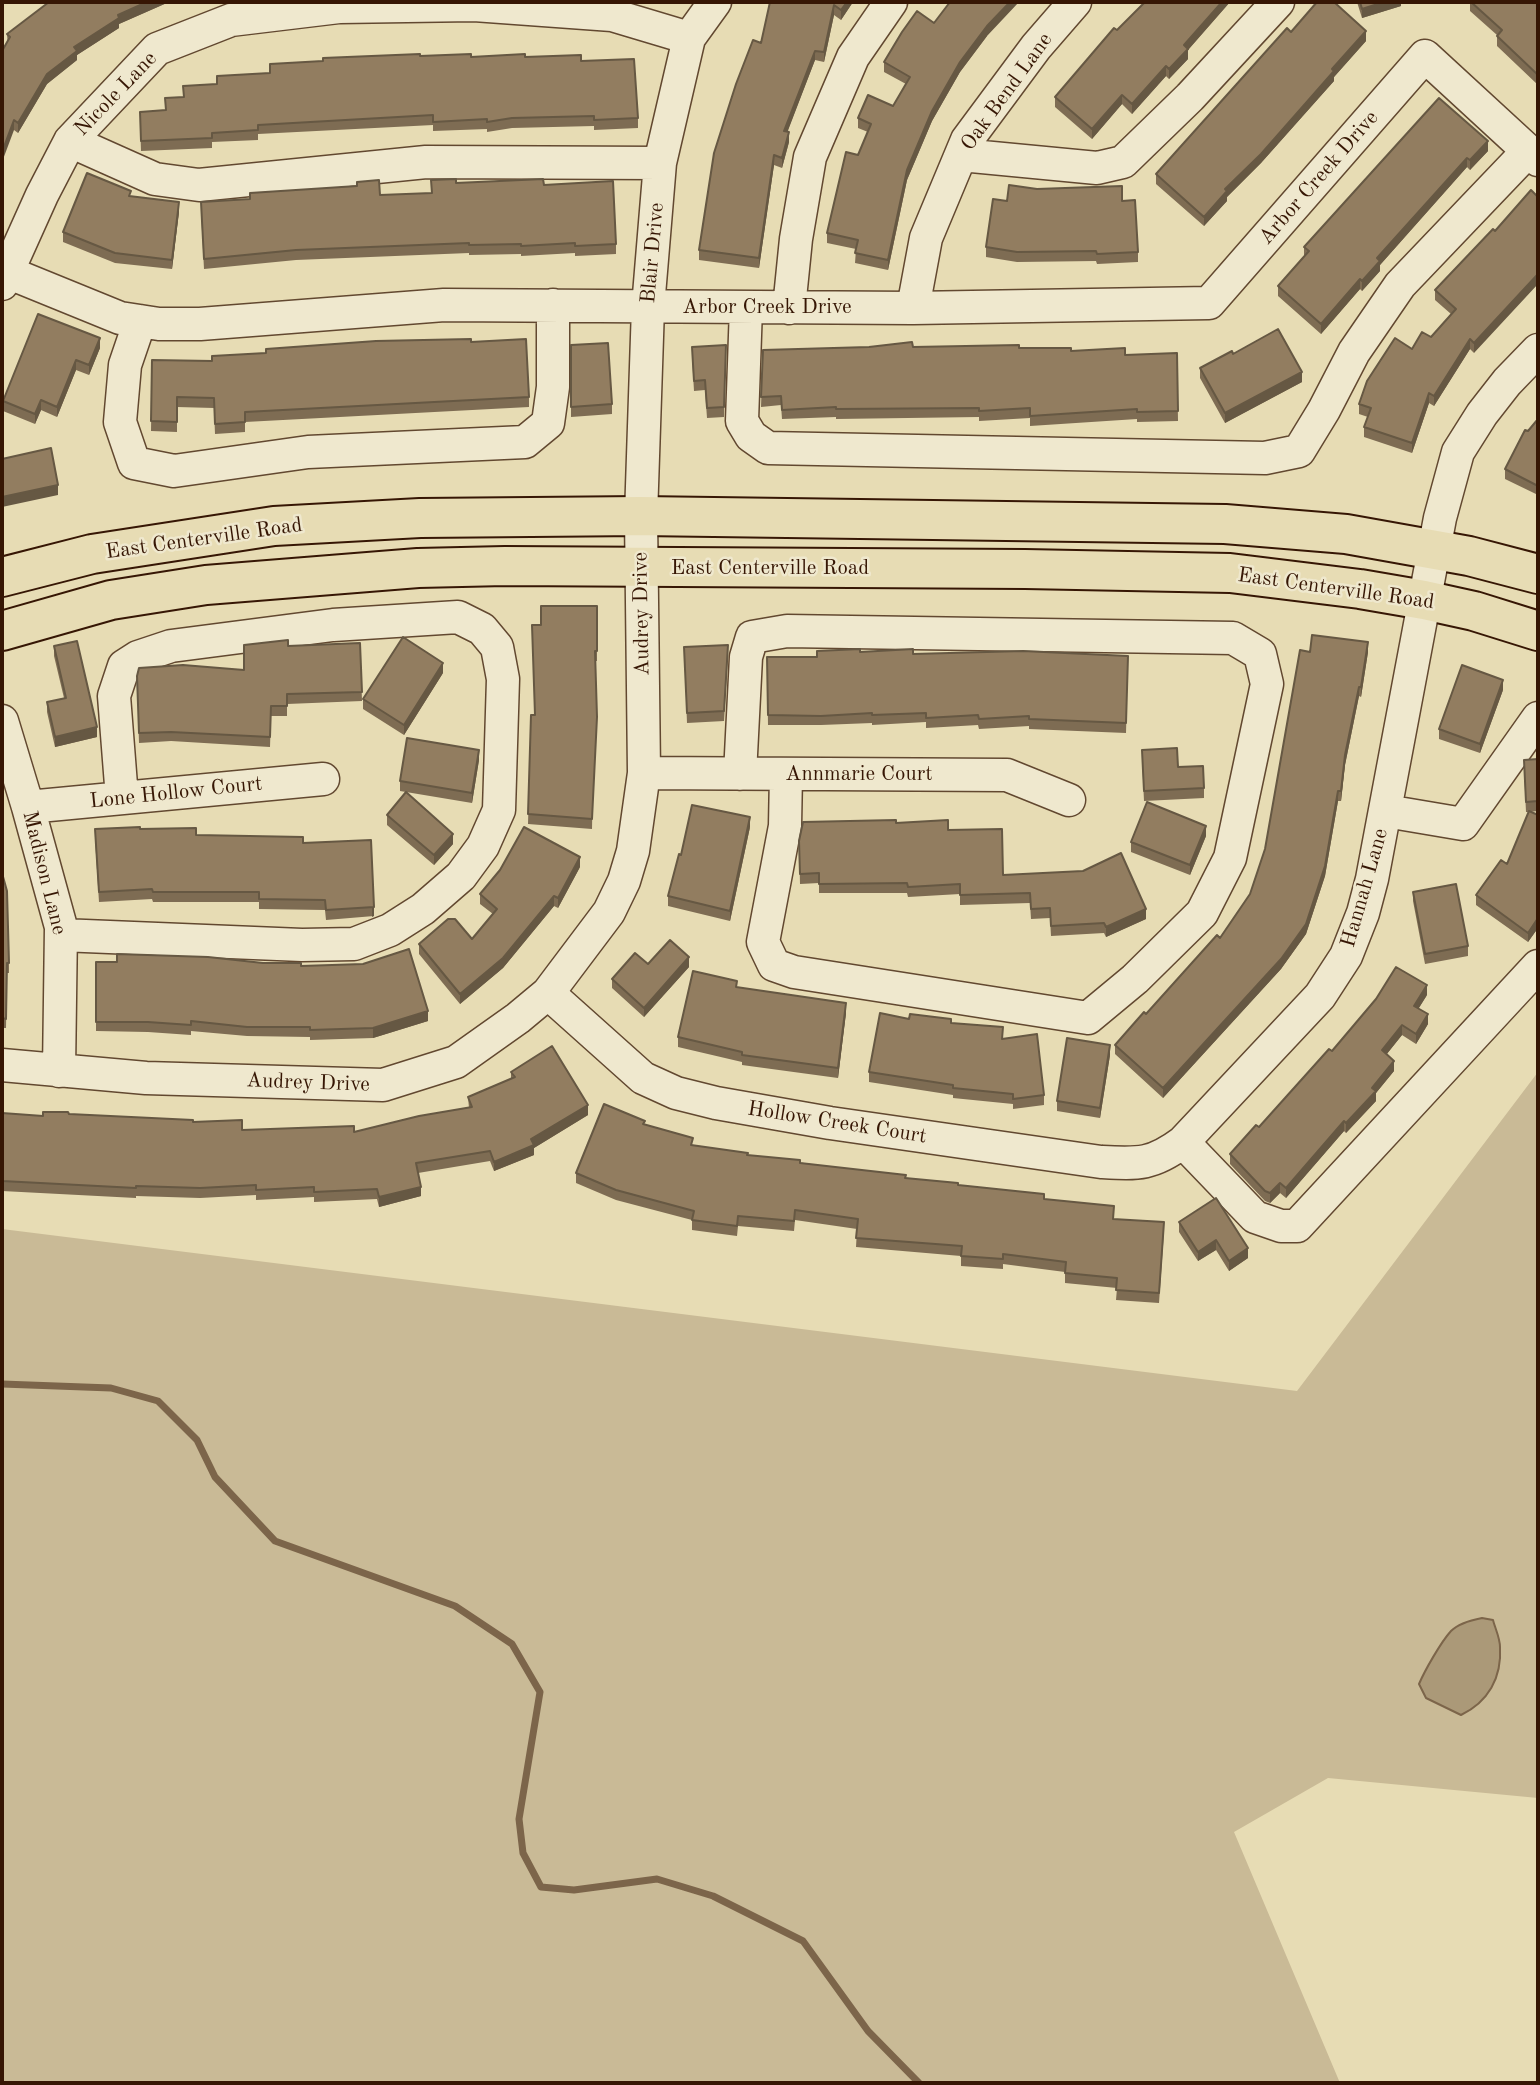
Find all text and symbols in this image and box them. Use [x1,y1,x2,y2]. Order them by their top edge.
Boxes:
street label: Oak Bend Lane [956,28,1058,156]
street label: Nicole Lane [69,46,163,142]
street label: Arbor Creek Drive [1254,106,1384,250]
street label: Blair Drive [636,202,670,304]
street label: Arbor Creek Drive [682,294,852,320]
street label: East Centerville Road [104,513,304,565]
street label: Audrey Drive [628,552,656,676]
street label: East Centerville Road [671,555,869,581]
street label: East Centerville Road [1236,563,1436,615]
street label: Annmarie Court [785,761,933,787]
street label: Lone Hollow Court [88,771,264,815]
street label: Madison Lane [16,808,72,938]
street label: Hannah Lane [1336,826,1394,950]
street label: Audrey Drive [246,1068,370,1098]
street label: Hollow Creek Court [746,1096,928,1150]

